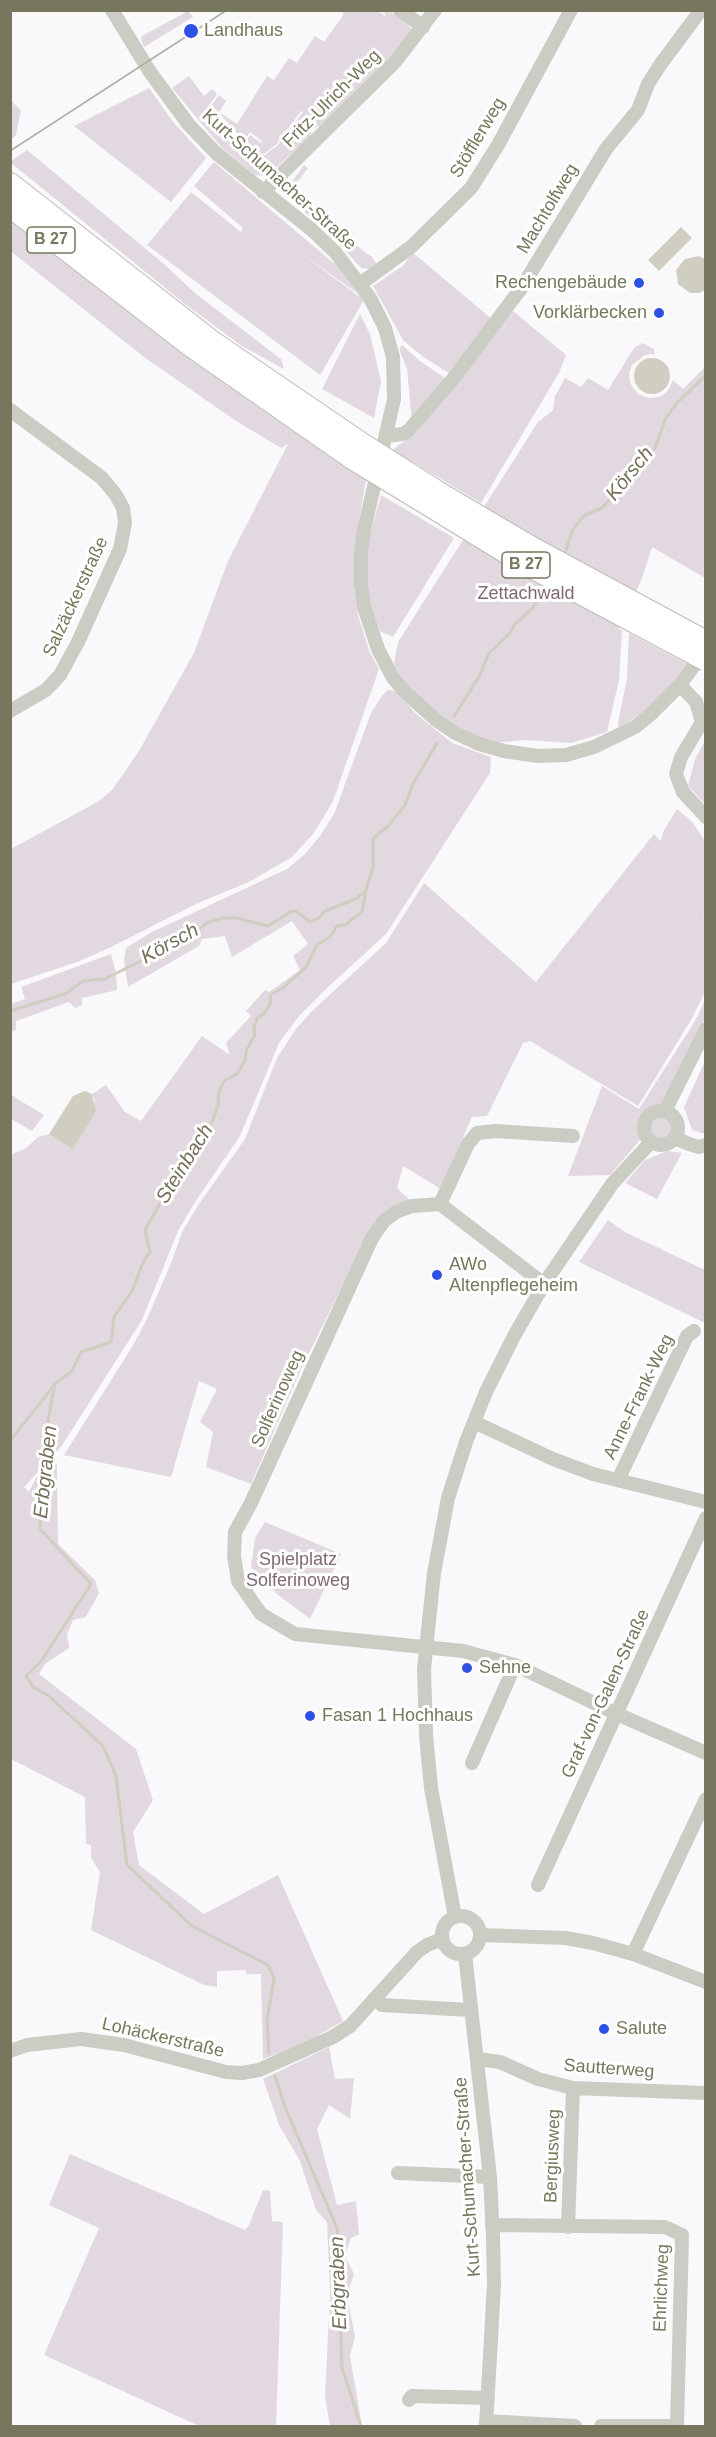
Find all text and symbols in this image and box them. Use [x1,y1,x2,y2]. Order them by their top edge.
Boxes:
place label: Landhaus [204,20,283,42]
marker: Landhaus [182,22,200,40]
street label: Fritz-Ulrich-Weg [279,46,385,152]
street label: Stöfflerweg [446,94,510,182]
street label: Kurt-Schumacher-Straße [197,105,361,255]
street label: Machtolfweg [513,160,583,258]
road number: B 27 [27,227,75,253]
place label: Rechengebäude [495,272,627,294]
marker: Rechengebäude [632,276,646,290]
place label: Vorklärbecken [533,302,647,324]
marker: Vorklärbecken [652,306,666,320]
water label: Körsch [601,442,659,506]
street label: Salzäckerstraße [39,534,113,660]
road number: B 27 [502,552,550,578]
park label: Zettachwald [477,583,575,605]
water label: Körsch [137,918,203,970]
water label: Steinbach [151,1120,219,1208]
place label: AWo Altenpflegeheim [449,1254,578,1296]
marker: AWo Altenpflegeheim [430,1268,444,1282]
street label: Anne-Frank-Weg [599,1331,679,1463]
street label: Solferinoweg [247,1347,309,1451]
water label: Erbgraben [29,1424,63,1520]
park label: Spielplatz Solferinoweg [246,1549,350,1592]
street label: Graf-von-Galen-Straße [557,1606,655,1782]
place label: Sehne [479,1657,531,1679]
marker: Sehne [460,1661,474,1675]
place label: Fasan 1 Hochhaus [322,1705,473,1727]
marker: Fasan 1 Hochhaus [303,1709,317,1723]
street label: Lohäckerstraße [100,2013,226,2063]
place label: Salute [616,2018,667,2040]
marker: Salute [597,2022,611,2036]
street label: Sautterweg [563,2055,655,2083]
street label: Kurt-Schumacher-Straße [450,2076,486,2278]
street label: Bergiusweg [541,2109,565,2203]
water label: Erbgraben [325,2236,353,2330]
street label: Ehrlichweg [650,2244,674,2332]

